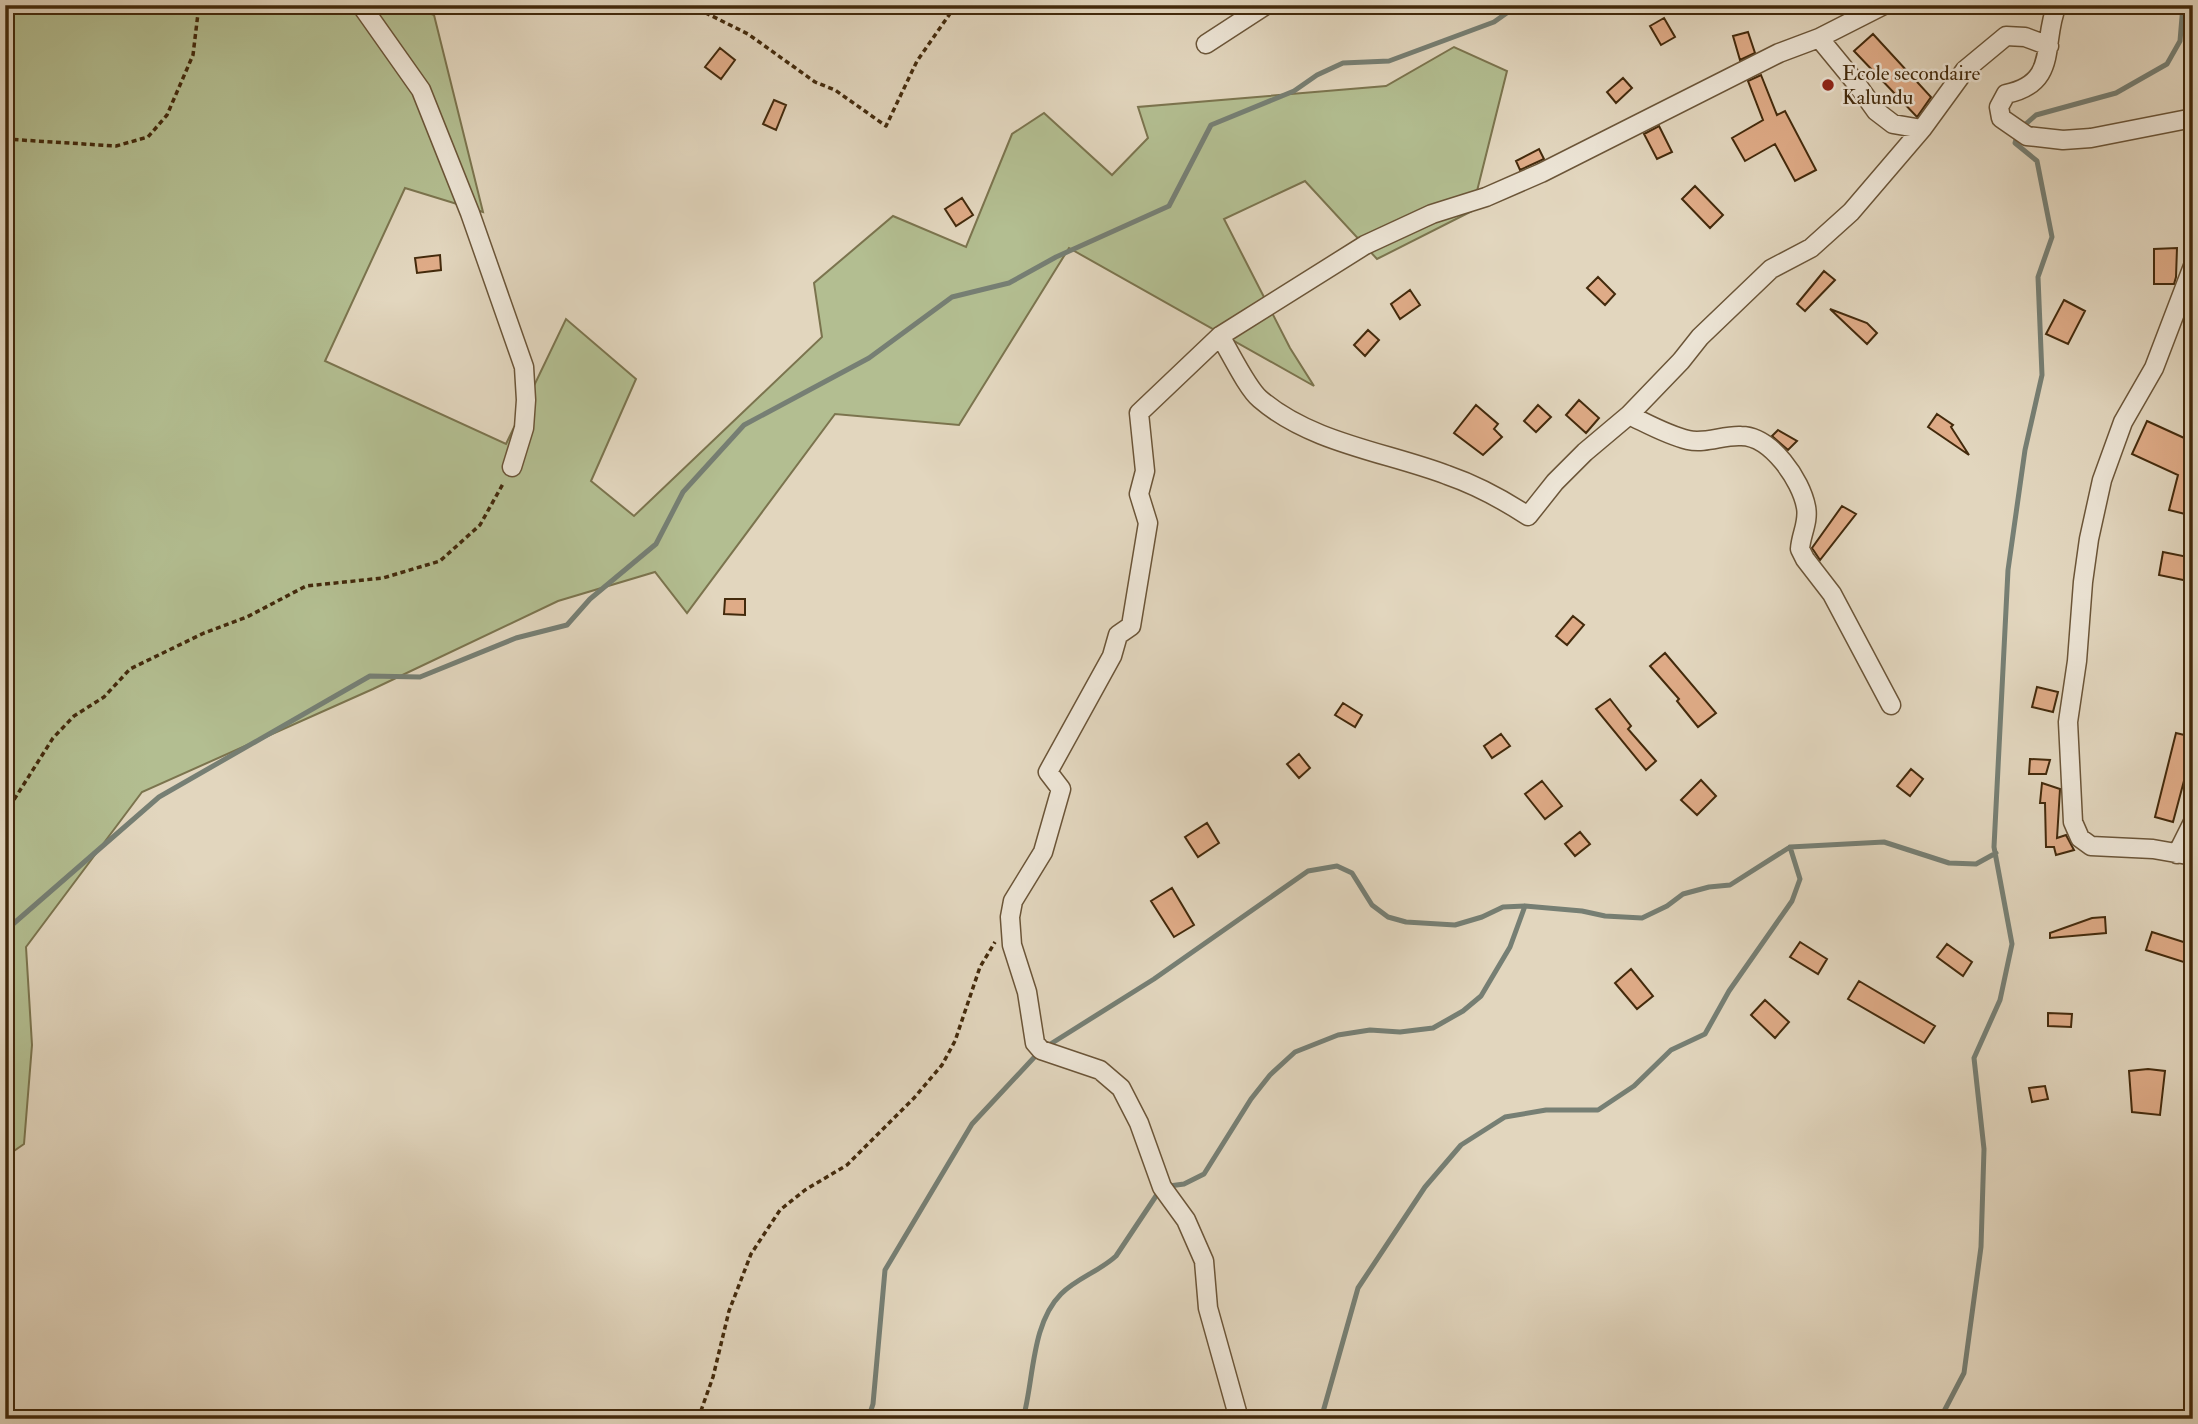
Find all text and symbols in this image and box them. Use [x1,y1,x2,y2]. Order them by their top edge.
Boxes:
place label: Ecole secondaire Kalundu [1842,60,1981,111]
marker: Ecole secondaire Kalundu [1820,77,1836,93]

